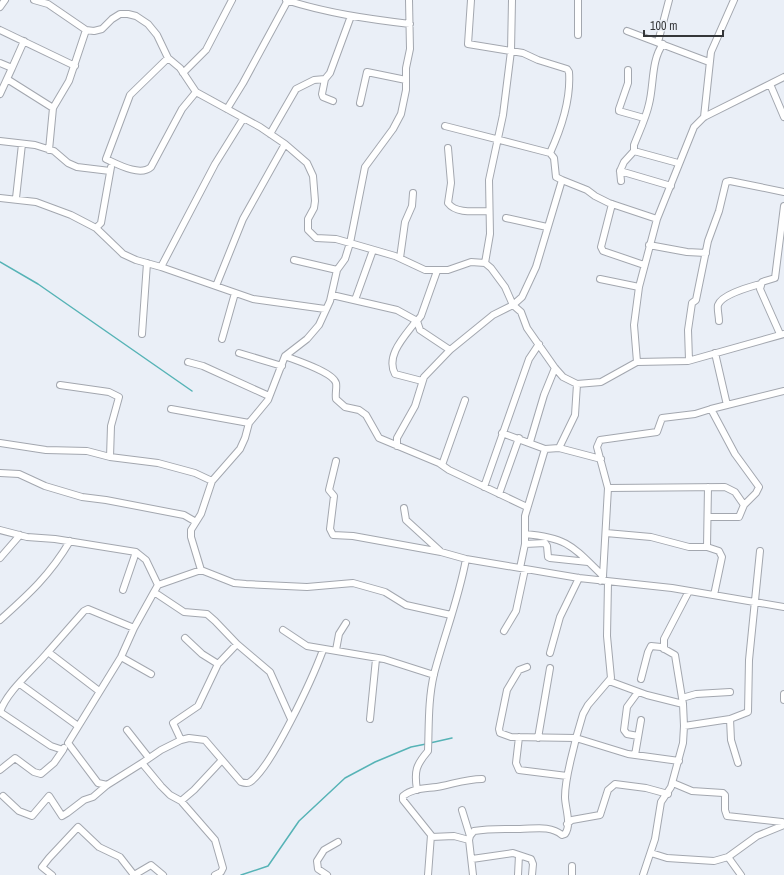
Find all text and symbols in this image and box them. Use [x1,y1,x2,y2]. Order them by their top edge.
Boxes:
scale bar [644,12,723,38]
text: 100 m [650,18,677,34]

